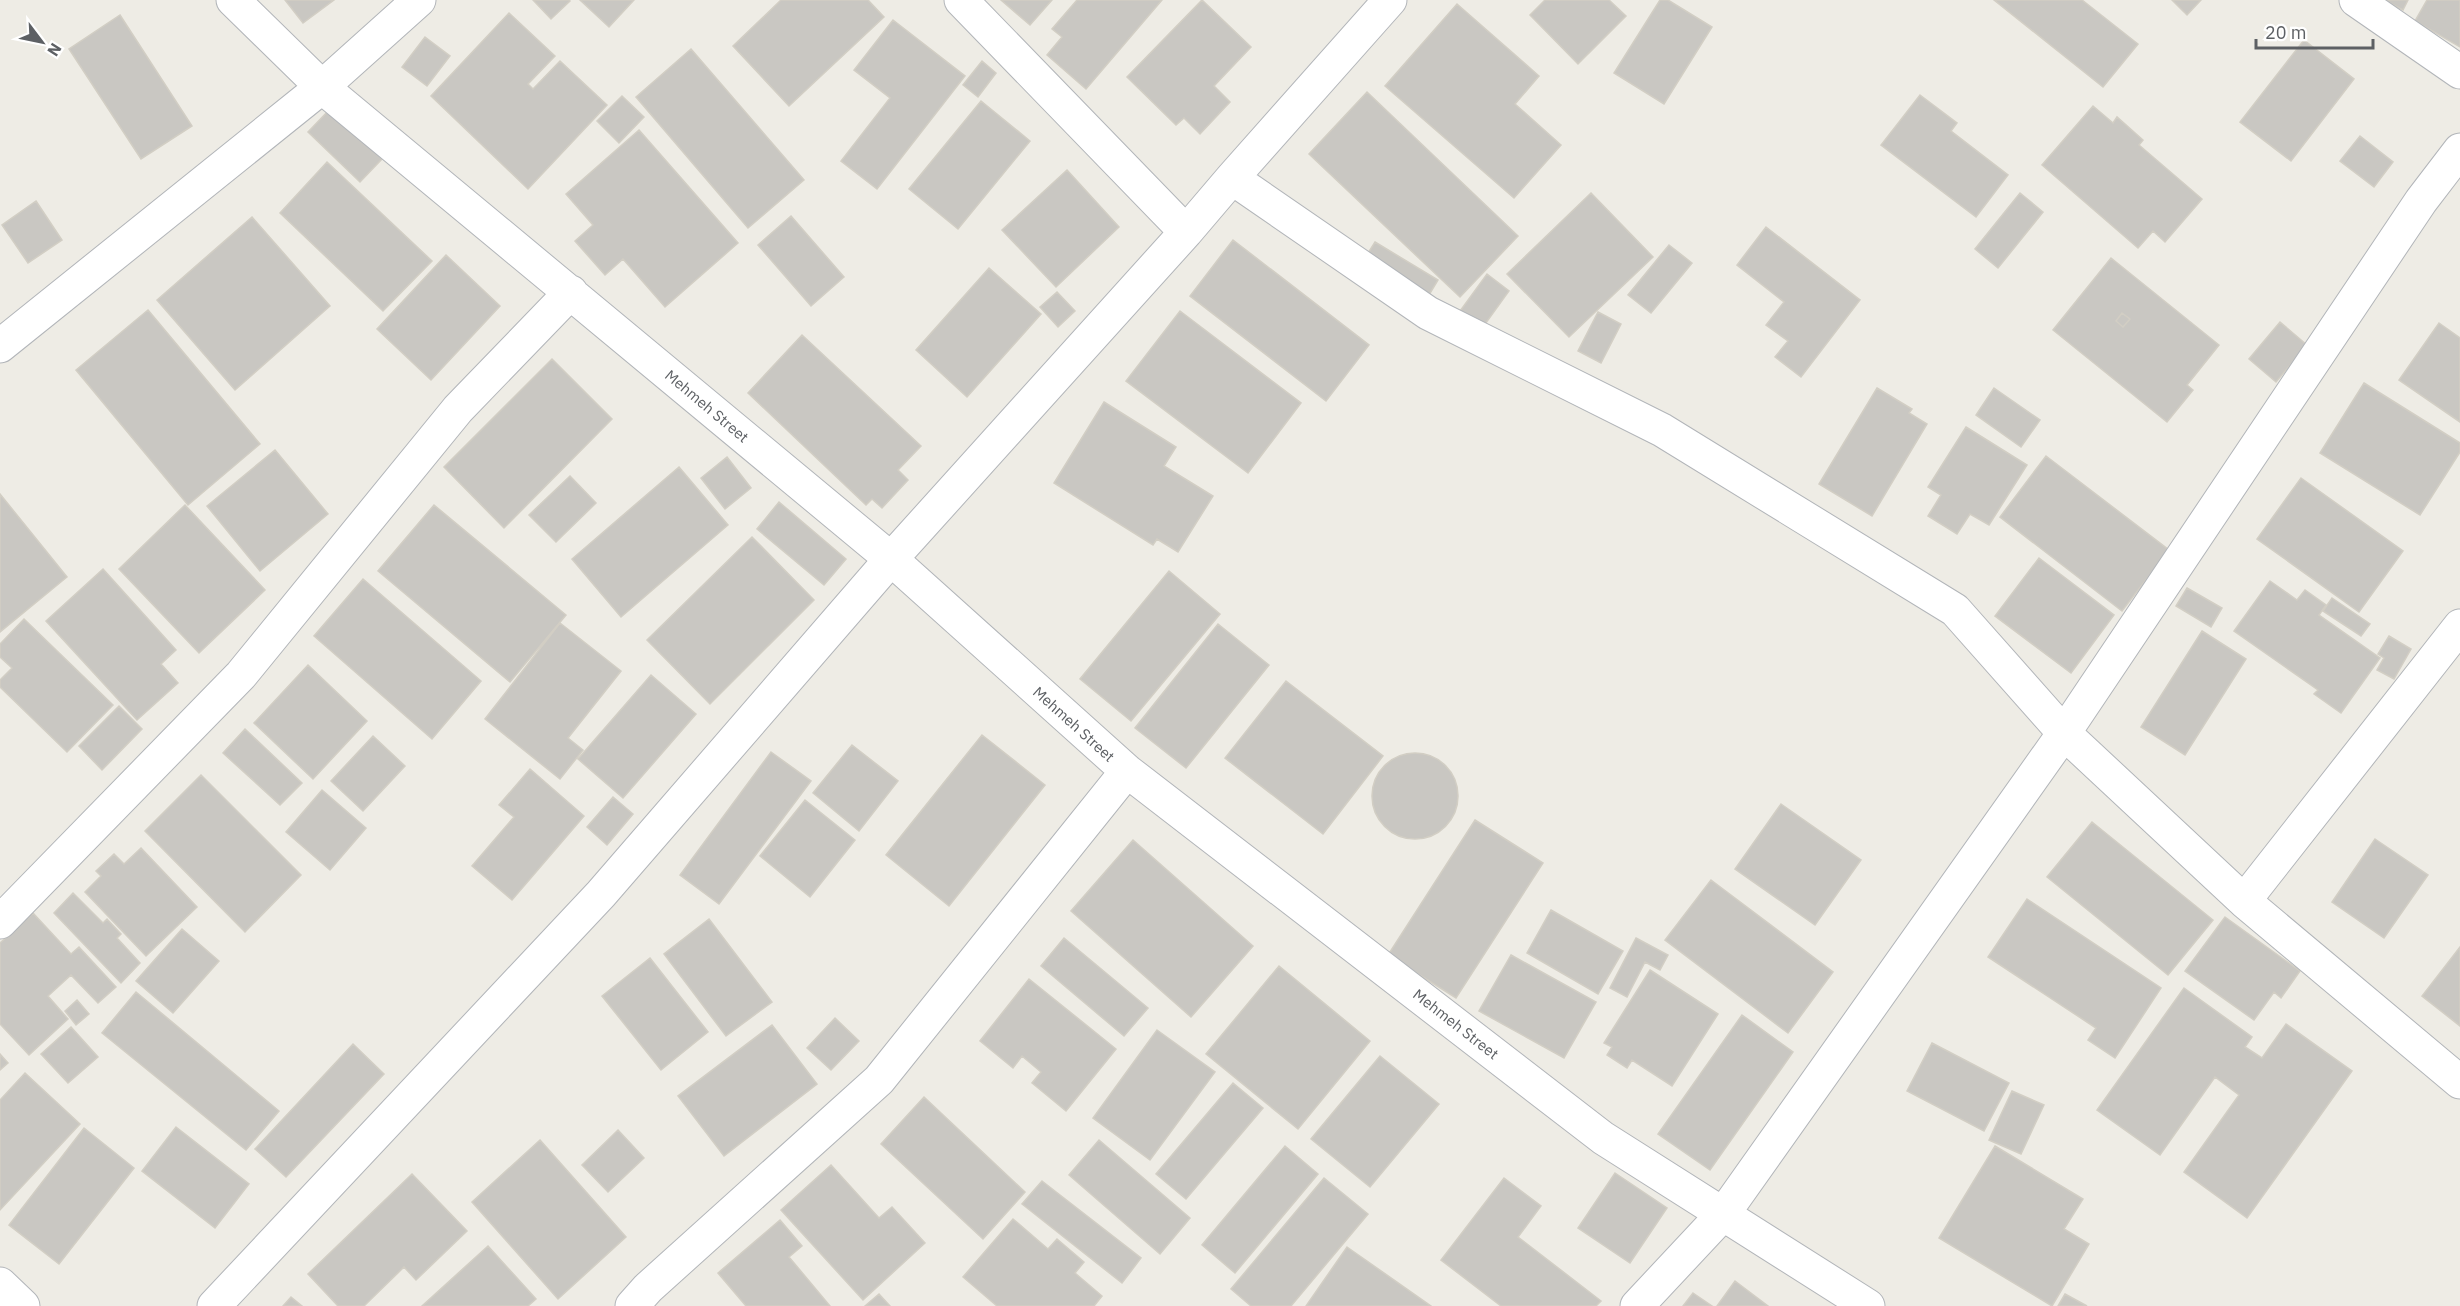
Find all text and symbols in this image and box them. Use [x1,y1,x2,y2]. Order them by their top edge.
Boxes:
north arrow [12,12,72,72]
scale bar [2256,12,2373,50]
text: 20 m [2265,21,2307,44]
text: N [43,40,66,60]
street label: Mehmeh Street [661,365,753,447]
street label: Mehmeh Street [1029,682,1119,766]
street label: Mehmeh Street [1409,985,1503,1063]

